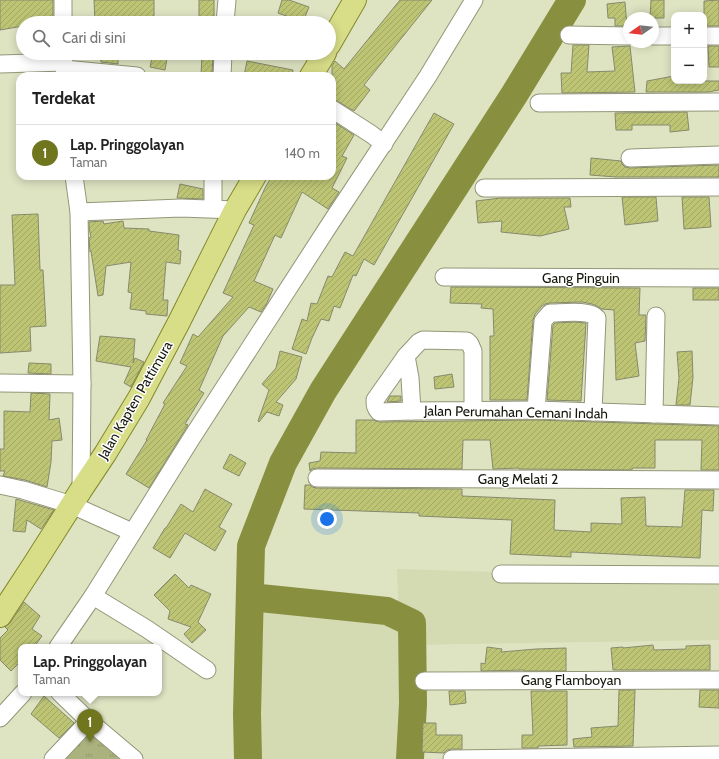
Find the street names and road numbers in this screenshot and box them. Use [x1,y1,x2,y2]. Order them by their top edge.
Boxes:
street label: Gang Pinguin [542,269,620,287]
street label: Jalan Kapten Pattimura [93,337,176,463]
street label: Jalan Perumahan Cemani Indah [423,401,608,423]
street label: Gang Melati 2 [478,470,558,488]
street label: Gang Flamboyan [521,671,621,689]

